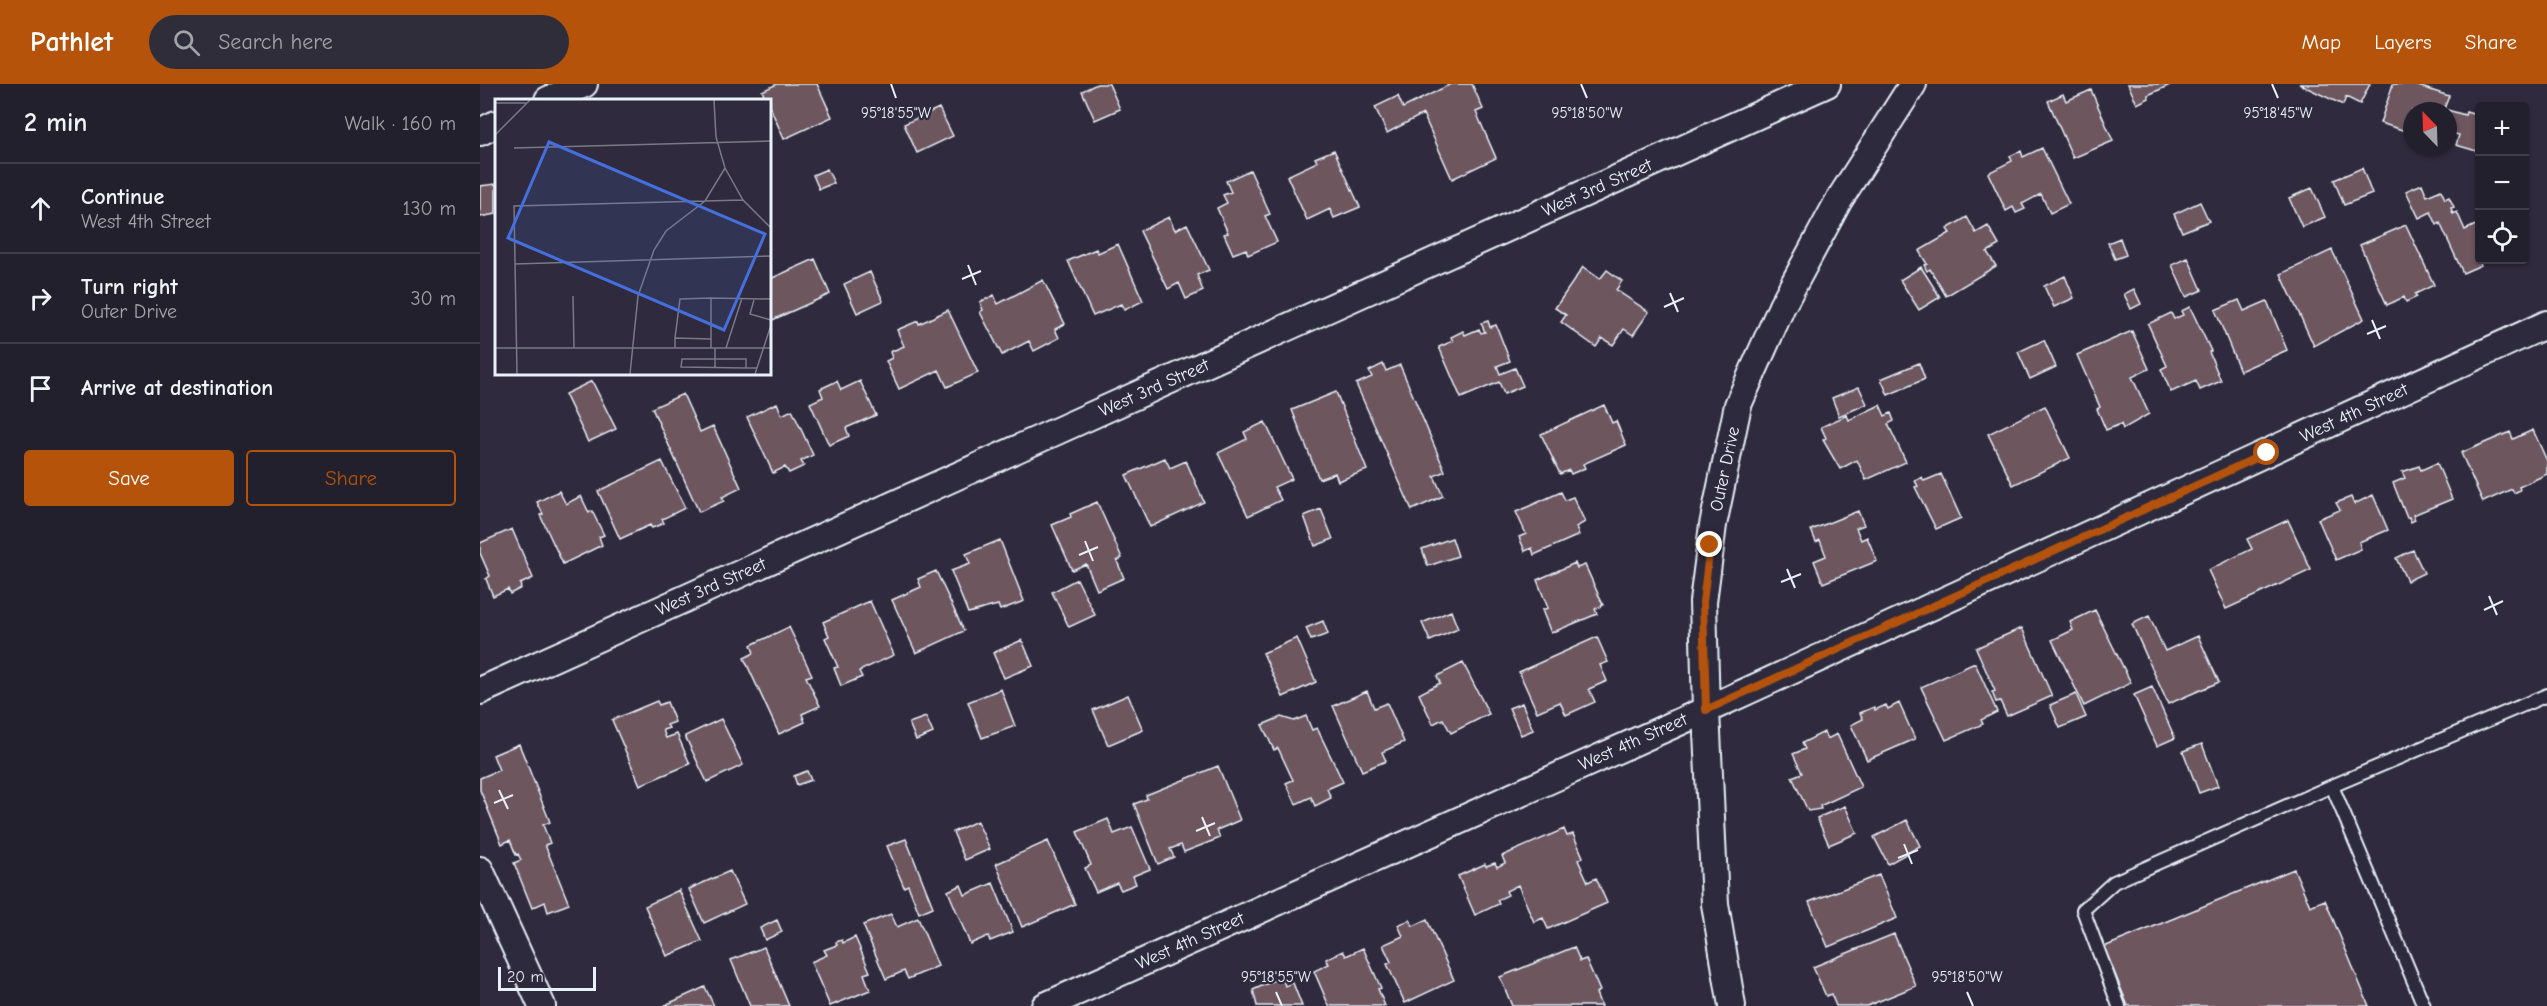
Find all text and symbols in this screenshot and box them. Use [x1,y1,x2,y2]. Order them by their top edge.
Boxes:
search box [149,15,569,69]
text: Pathlet [30,26,113,58]
icon: search [170,26,203,59]
text: Search here [218,29,333,55]
text: Map [2302,30,2341,54]
text: Layers [2374,30,2432,54]
text: Share [2465,30,2517,54]
inset map [495,99,771,375]
north arrow [2403,102,2457,156]
map controls [2475,102,2529,264]
button: + [2475,102,2529,156]
text: 95°18'55"W [861,104,931,122]
text: 95°18'50"W [1552,104,1622,122]
text: 95°18'45"W [2244,104,2312,122]
text: 2 min [24,108,87,138]
text: Walk · 160 m [345,112,456,135]
street label: West 3rd Street [1539,154,1656,222]
button: − [2475,156,2529,210]
text: Continue [81,184,164,210]
icon: ahead [24,192,57,225]
text: 130 m [403,197,456,220]
text: West 4th Street [81,210,211,233]
button: locate [2475,210,2529,264]
text: Turn right [81,274,178,300]
icon: right [24,282,57,315]
text: 30 m [410,287,456,310]
text: Outer Drive [81,300,177,323]
street label: West 3rd Street [1096,354,1213,422]
icon: arrive [24,372,57,405]
text: Arrive at destination [81,375,273,401]
street label: West 4th Street [2297,378,2412,447]
street label: Outer Drive [1706,425,1744,513]
route start [2253,439,2279,465]
button: Save [24,450,234,506]
button: Share [246,450,456,506]
route end [1696,531,1722,557]
street label: West 3rd Street [653,553,770,621]
street label: West 4th Street [1575,708,1691,775]
street label: West 4th Street [1132,907,1248,974]
scale bar [498,964,596,992]
text: 20 m [507,968,544,986]
text: 95°18'55"W [1241,968,1311,986]
text: 95°18'50"W [1932,968,2002,986]

